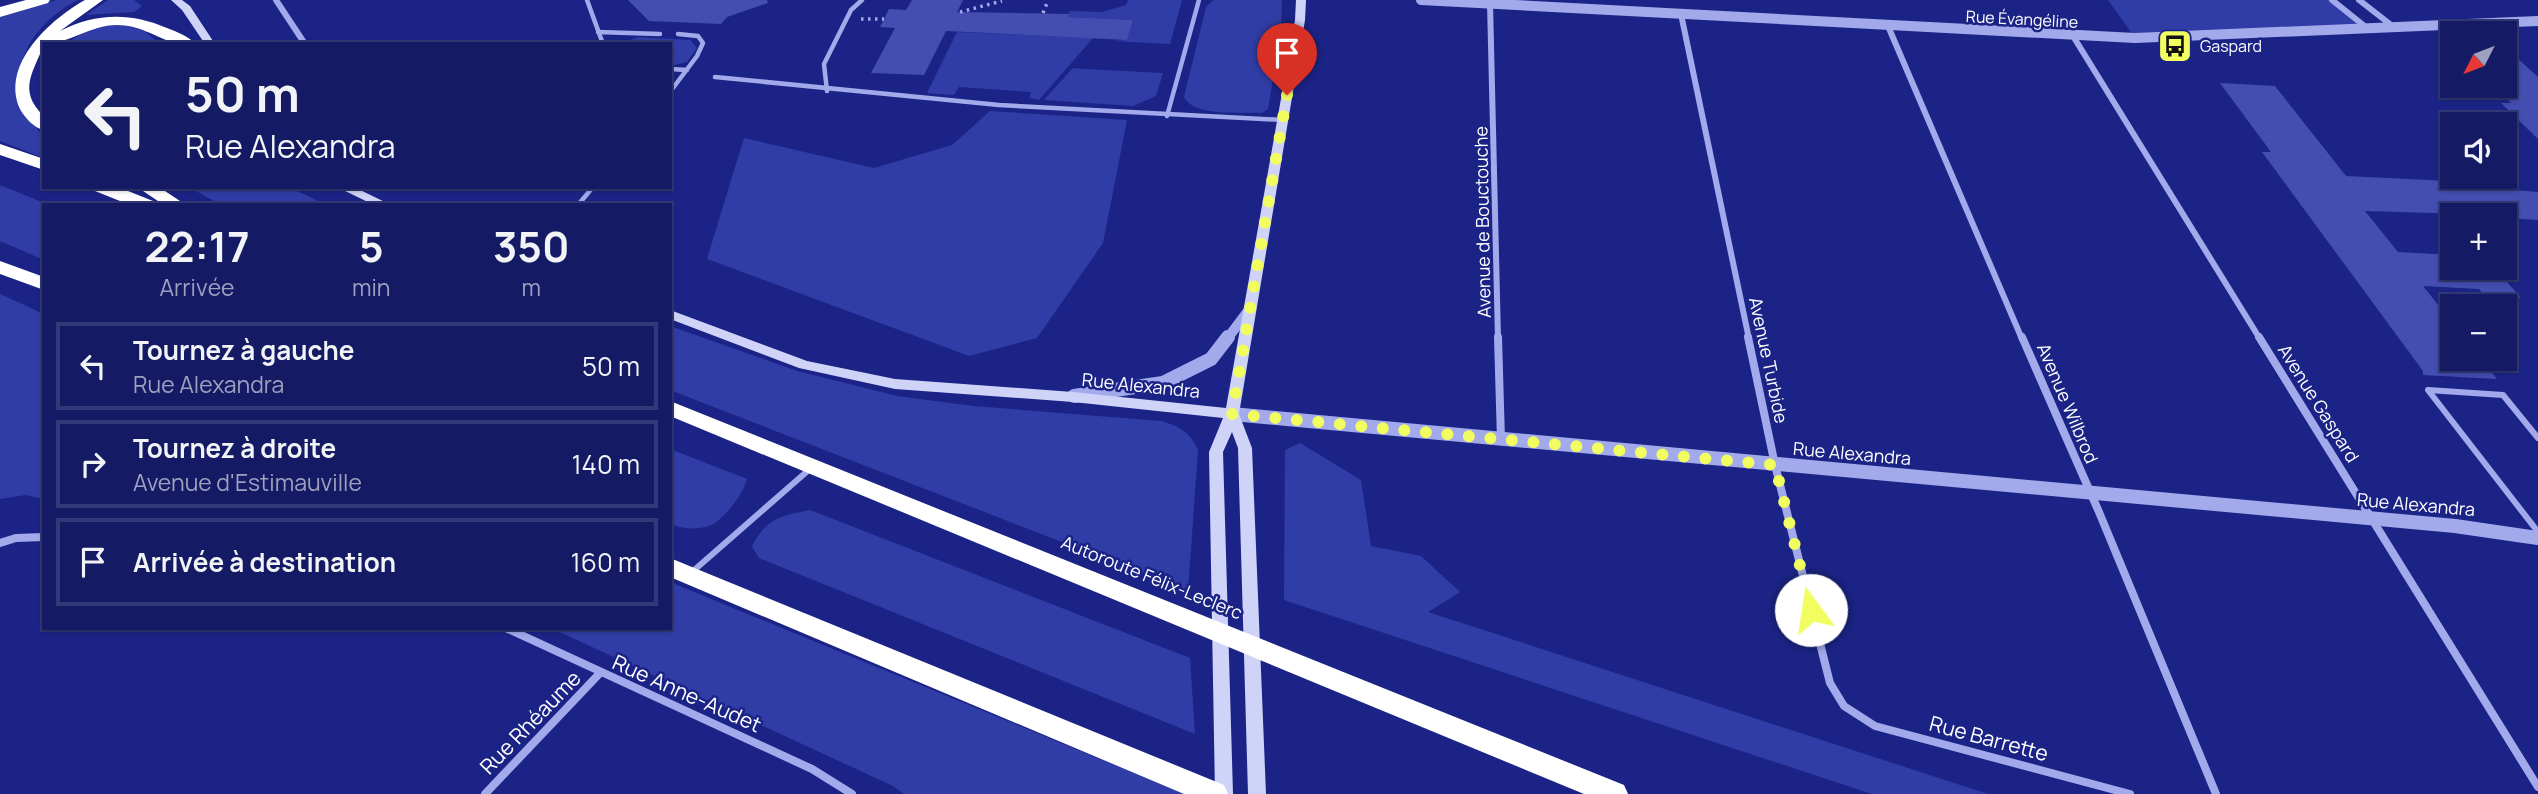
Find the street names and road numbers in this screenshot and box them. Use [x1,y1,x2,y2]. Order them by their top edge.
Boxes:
street label: Rue Évangéline [1965,5,2079,33]
street label: Avenue de Bouctouche [1468,126,1496,318]
street label: Avenue Turbide [1744,295,1794,425]
street label: Avenue Wilbrod [2032,339,2104,467]
street label: Avenue Gaspard [2273,339,2365,467]
street label: Rue Alexandra [1081,367,1201,403]
street label: Rue Alexandra [1792,436,1912,470]
street label: Rue Alexandra [2356,487,2476,521]
street label: Autoroute Félix-Leclerc [1058,530,1246,624]
street label: Rue Anne-Audet [608,648,766,738]
street label: Rue Rhéaume [473,664,587,780]
street label: Rue Barrette [1927,709,2051,767]

